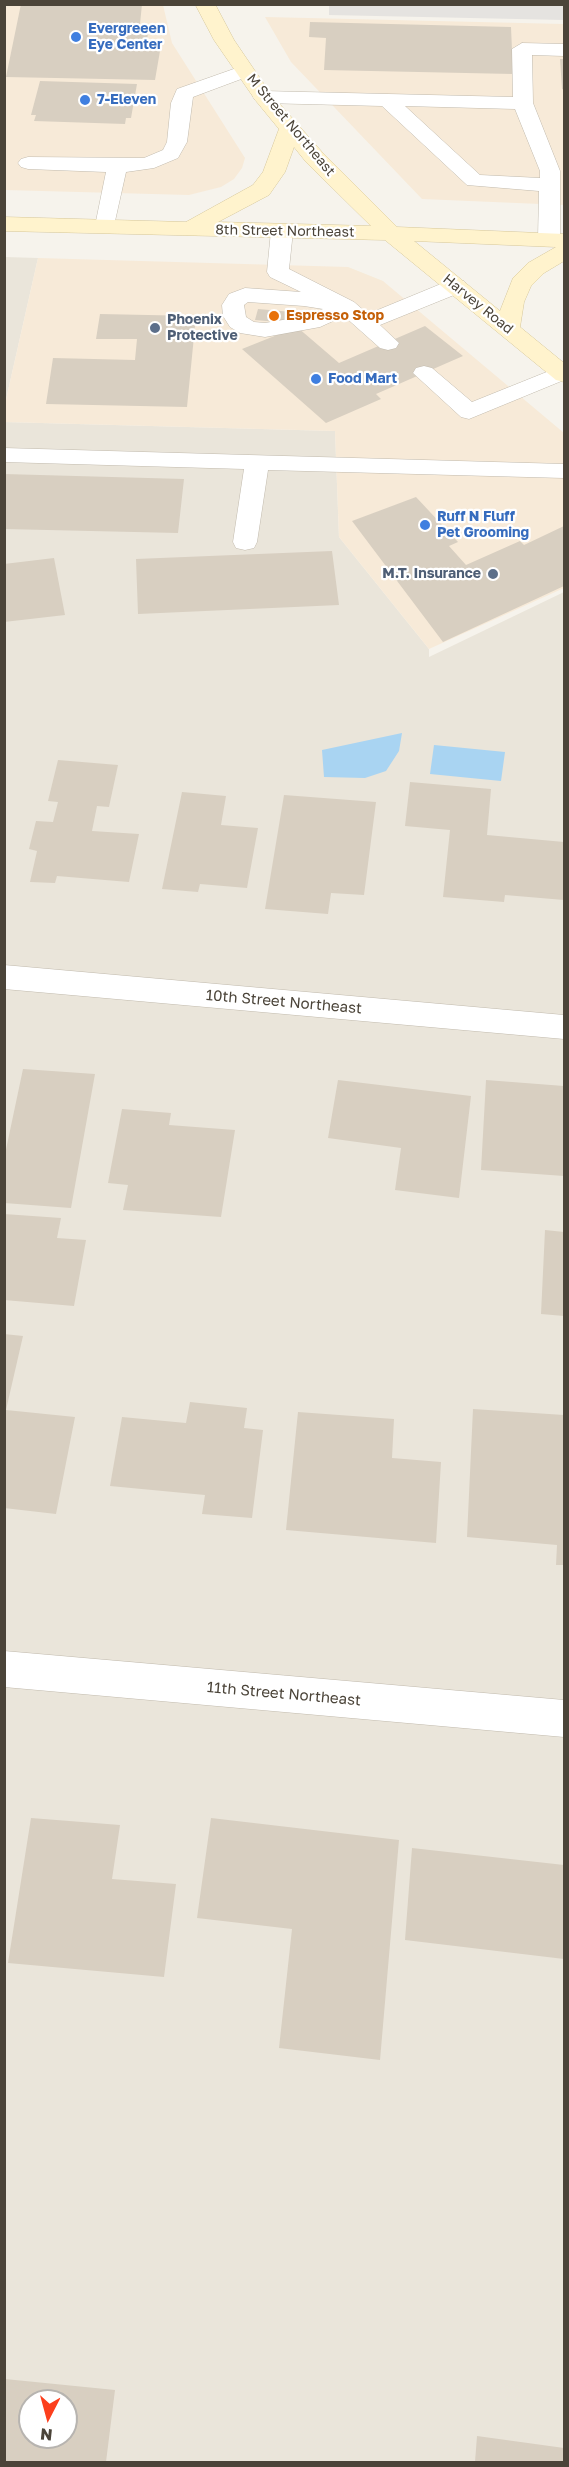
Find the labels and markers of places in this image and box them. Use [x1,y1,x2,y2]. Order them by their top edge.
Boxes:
place label: Evergreeen Eye Center [88,21,165,54]
marker: Evergreeen Eye Center [69,30,83,44]
place label: 7-Eleven [97,92,156,108]
marker: 7-Eleven [78,93,92,107]
place label: Espresso Stop [286,308,384,324]
marker: Espresso Stop [267,309,281,323]
place label: Phoenix Protective [167,312,238,344]
marker: Phoenix Protective [148,321,162,335]
place label: Food Mart [328,371,397,387]
marker: Food Mart [309,372,323,386]
place label: Ruff N Fluff Pet Grooming [437,509,529,542]
marker: Ruff N Fluff Pet Grooming [418,518,432,532]
place label: M.T. Insurance [382,566,481,582]
marker: M.T. Insurance [486,567,500,581]

